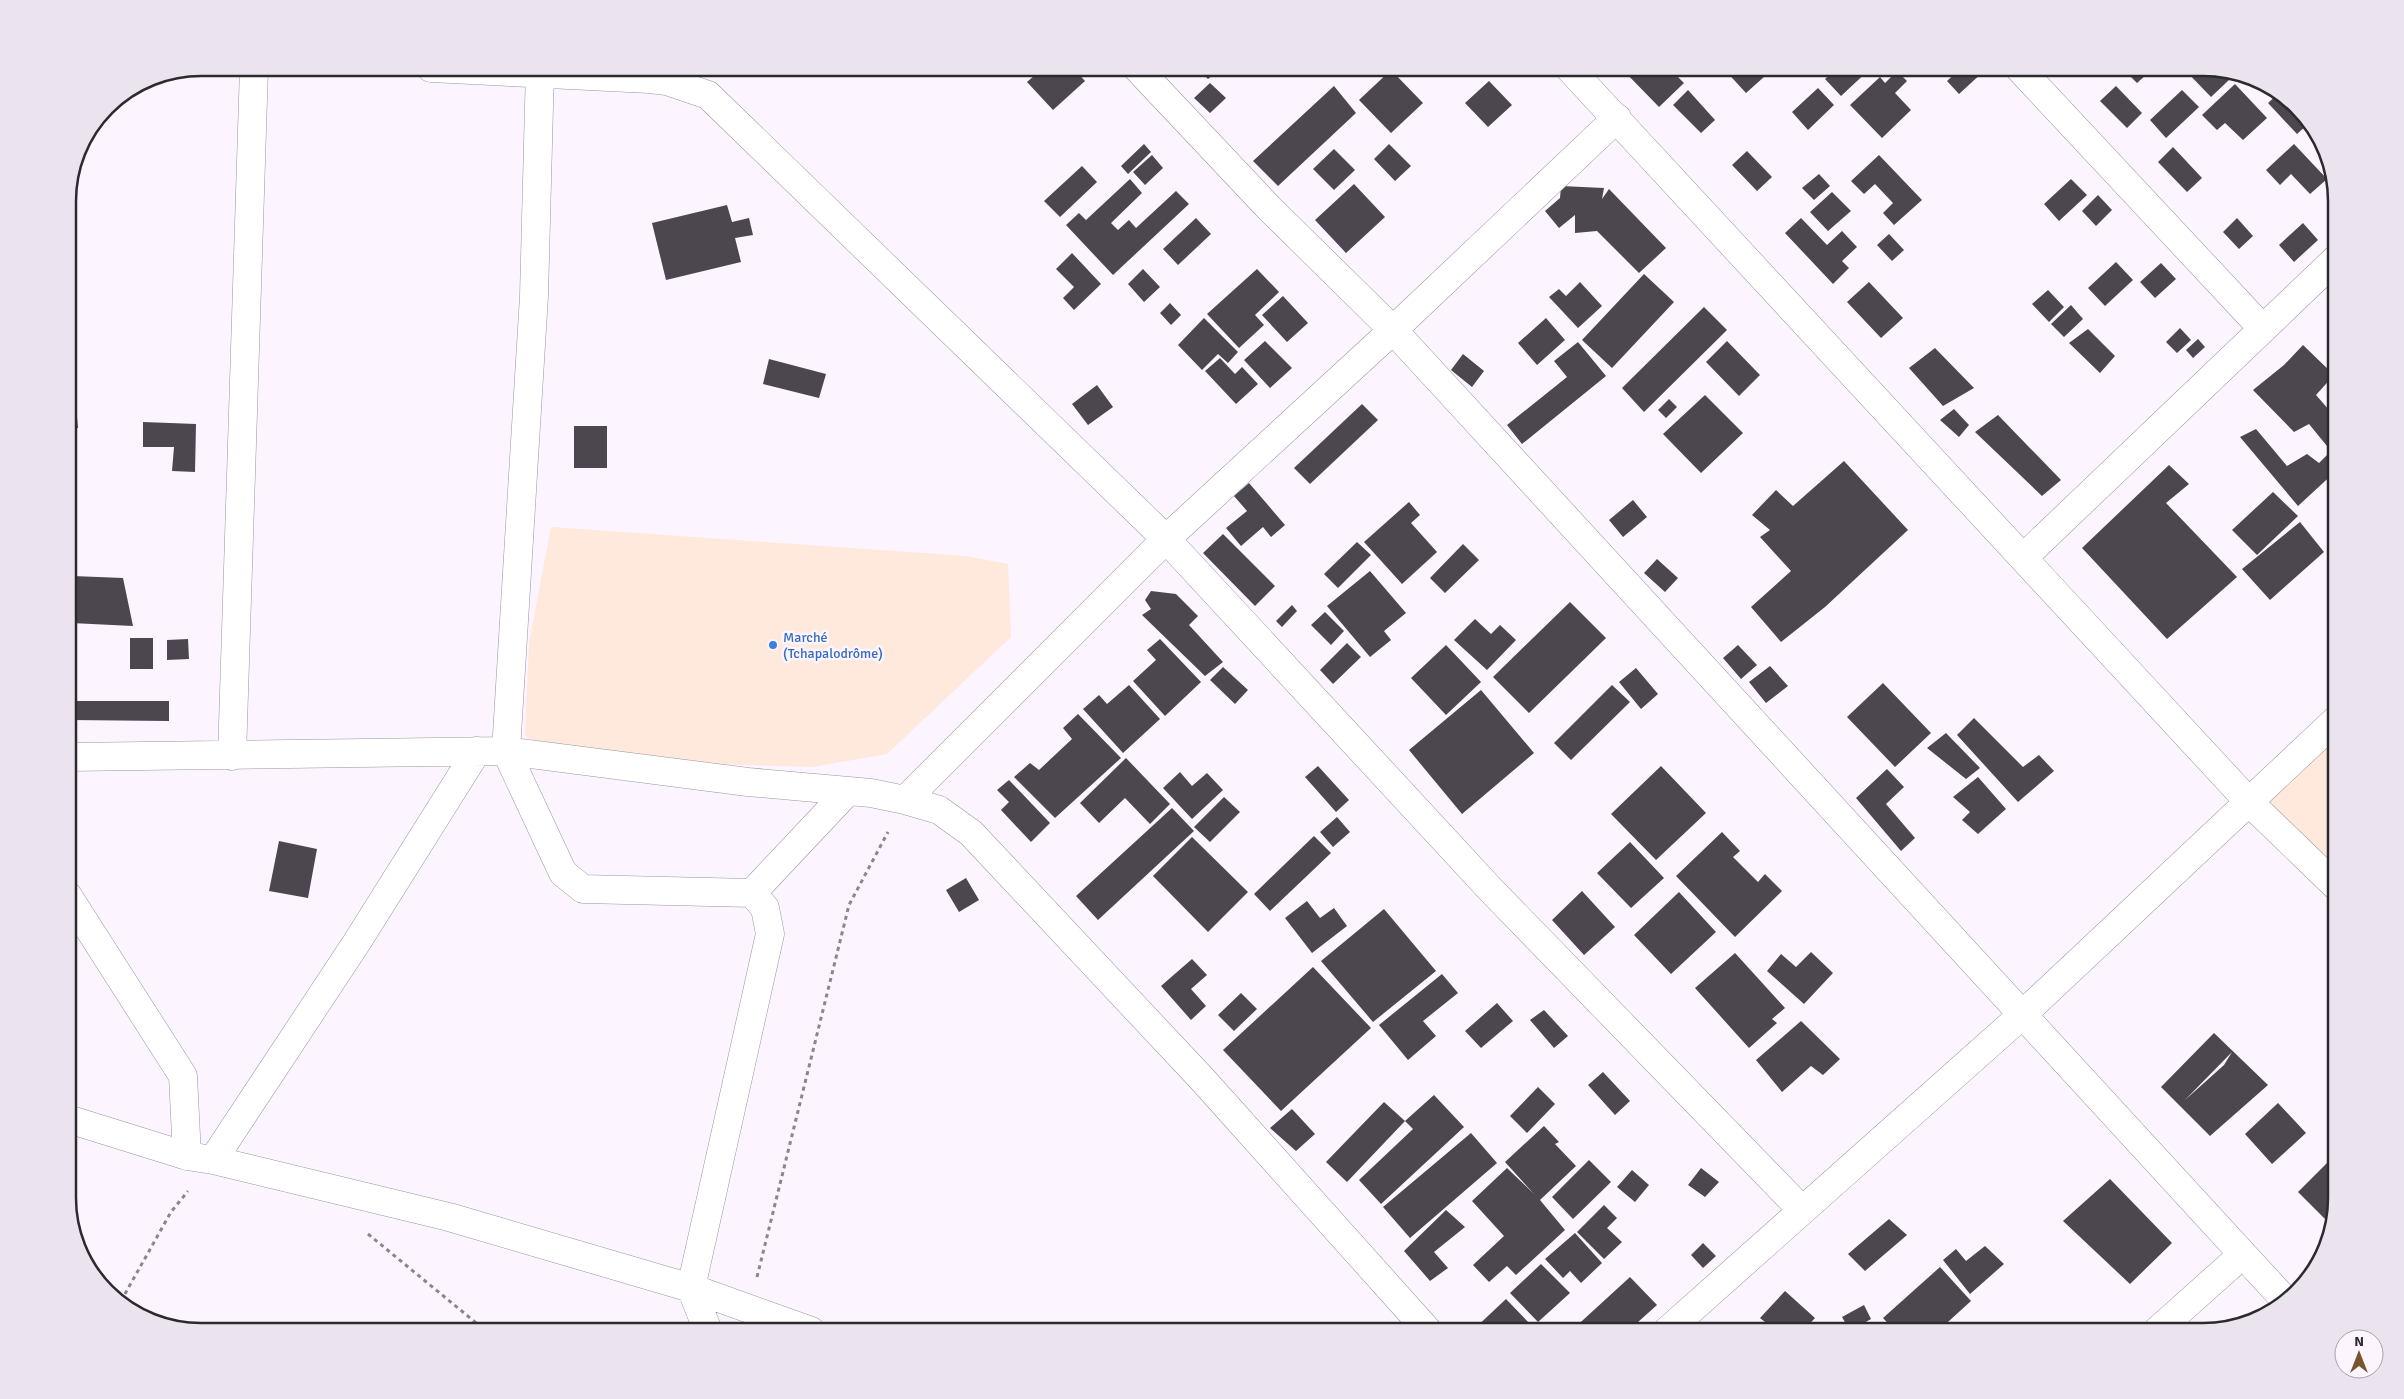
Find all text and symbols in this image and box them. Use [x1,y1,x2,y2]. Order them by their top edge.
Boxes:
place label: Marché (Tchapalodrôme) [783,629,883,662]
marker: Marché (Tchapalodrôme) [767,639,779,651]
north arrow [2334,1329,2384,1379]
text: N [2354,1333,2364,1350]

